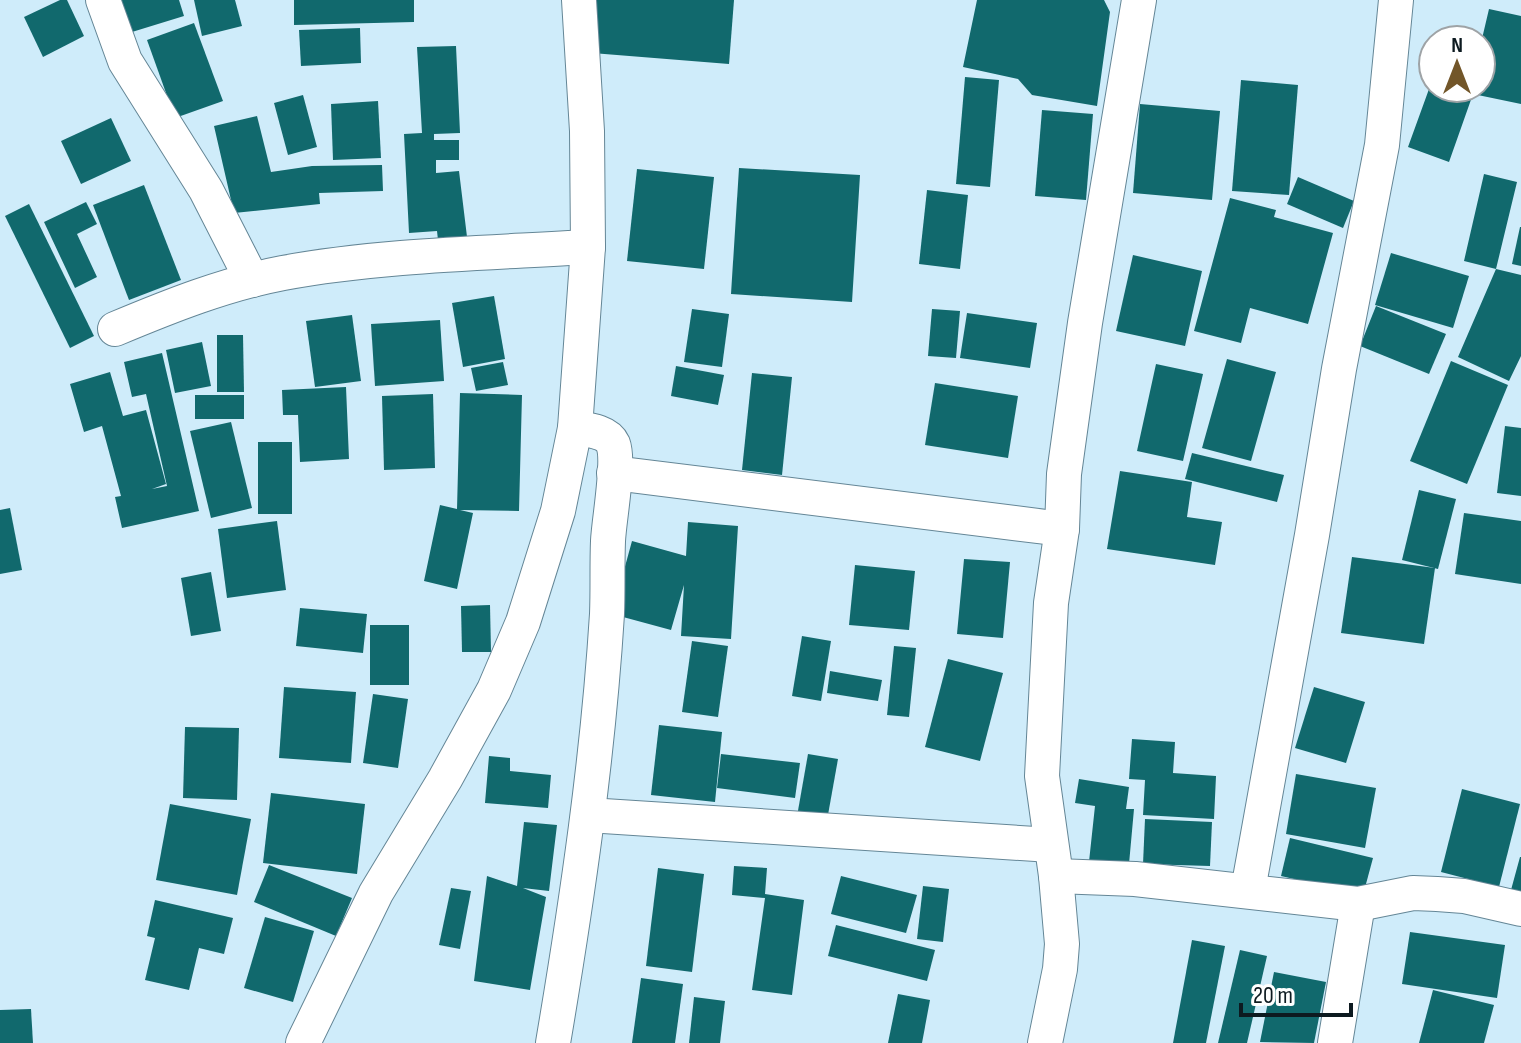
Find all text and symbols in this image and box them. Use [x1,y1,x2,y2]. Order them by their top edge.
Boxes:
north arrow [1417,24,1497,104]
text: N [1451,32,1463,59]
scale bar [1241,967,1351,1017]
text: 20 m [1253,981,1293,1010]

